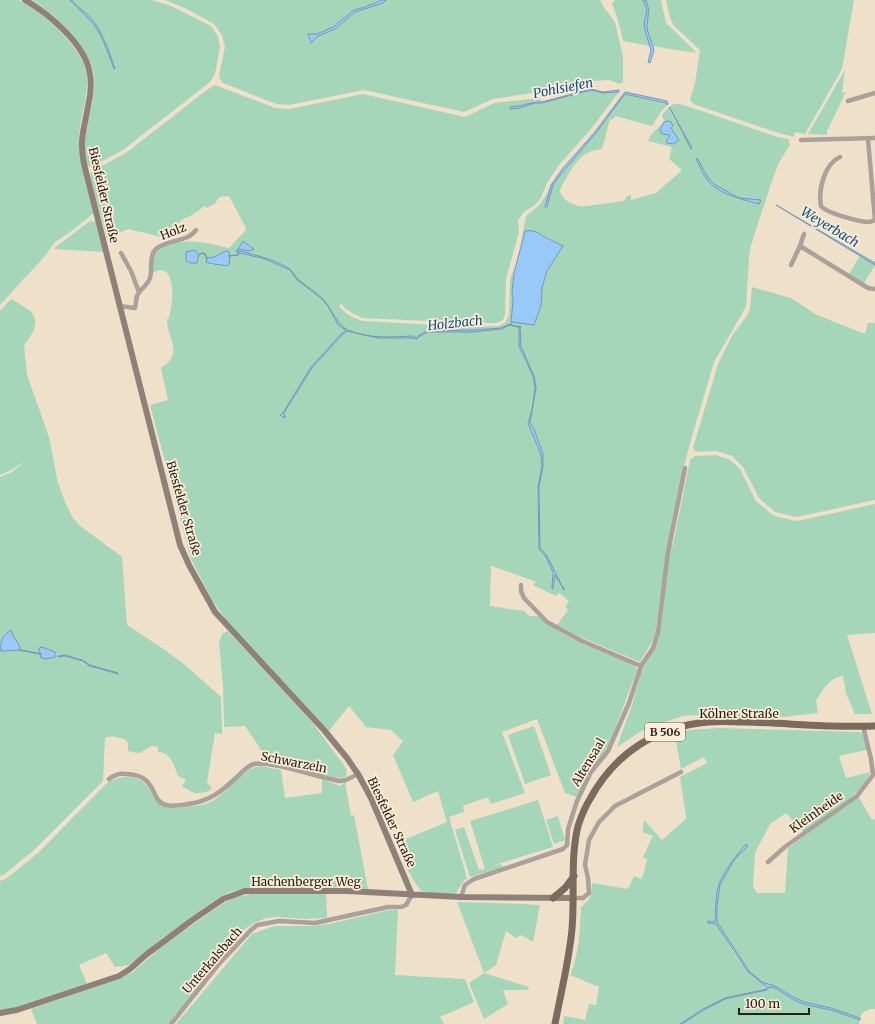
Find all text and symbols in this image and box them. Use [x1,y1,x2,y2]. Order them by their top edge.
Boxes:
water label: Pohlsiefen [532,74,595,102]
street label: Biesfelder Straße [86,146,122,244]
water label: Weyerbach [798,203,862,251]
street label: Holz [158,219,189,243]
water label: Holzbach [426,312,484,334]
street label: Biesfelder Straße [163,459,205,557]
street label: Kölner Straße [699,706,779,721]
road number: B 506 [645,723,685,741]
street label: Altensaal [567,735,608,790]
street label: Schwarzeln [260,748,328,776]
street label: Biesfelder Straße [365,774,419,870]
street label: Kleinheide [786,788,846,836]
street label: Hachenberger Weg [251,874,361,889]
street label: Unterkalsbach [179,924,245,996]
scale bar [739,990,809,1016]
text: 100 m [745,996,780,1011]

